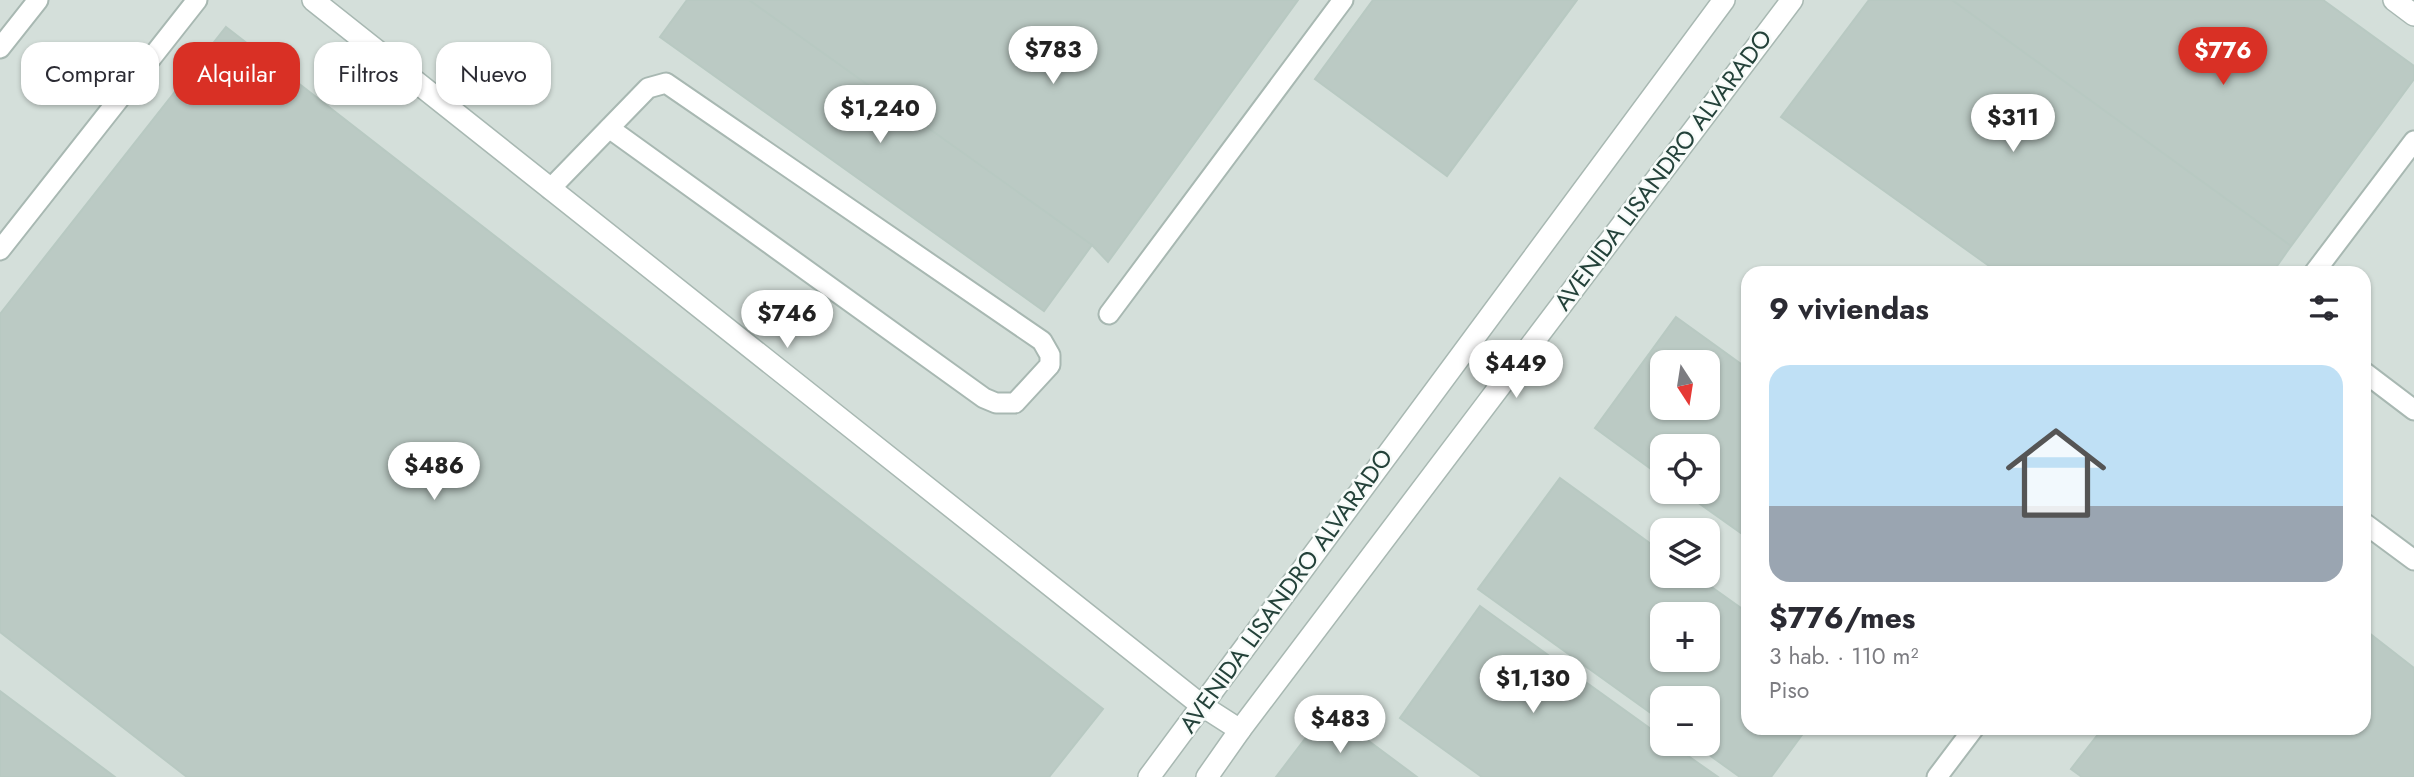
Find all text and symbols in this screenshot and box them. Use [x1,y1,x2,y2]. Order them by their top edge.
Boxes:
street label: AVENIDA LISANDRO ALVARADO [1545,22,1780,318]
pin: $783 [1012,27,1094,86]
pin: $776 [2182,28,2264,87]
text: $783 [1025,32,1081,66]
text: $776 [2194,33,2252,67]
chip: Comprar [21,42,159,105]
chip: Alquilar [173,42,300,105]
chip: Filtros [314,42,422,105]
chip: Nuevo [436,42,551,105]
pin: $1,240 [823,86,937,145]
text: $1,240 [840,91,920,125]
pin: $311 [1972,94,2054,154]
text: $311 [1987,100,2039,134]
text: 9 viviendas [1769,287,1929,330]
icon: filters [2305,289,2343,327]
pin: $746 [746,290,828,350]
text: $746 [757,296,817,330]
pin: $449 [1475,340,1557,400]
text: $449 [1485,346,1547,380]
north arrow [1650,350,1720,420]
map controls [1650,350,1720,756]
icon: home [1993,410,2119,536]
button: locate [1650,434,1720,504]
street label: AVENIDA LISANDRO ALVARADO [1170,441,1401,740]
pin: $486 [393,442,475,502]
text: $486 [404,448,464,482]
button: layers [1650,518,1720,588]
text: $776/mes [1769,596,1916,639]
button: + [1650,602,1720,672]
text: 3 hab. · 110 m² [1769,639,1918,673]
pin: $1,130 [1476,656,1590,715]
text: $1,130 [1496,661,1570,695]
text: Piso [1769,673,1809,707]
button: − [1650,686,1720,756]
pin: $483 [1299,696,1381,755]
text: $483 [1310,701,1370,735]

